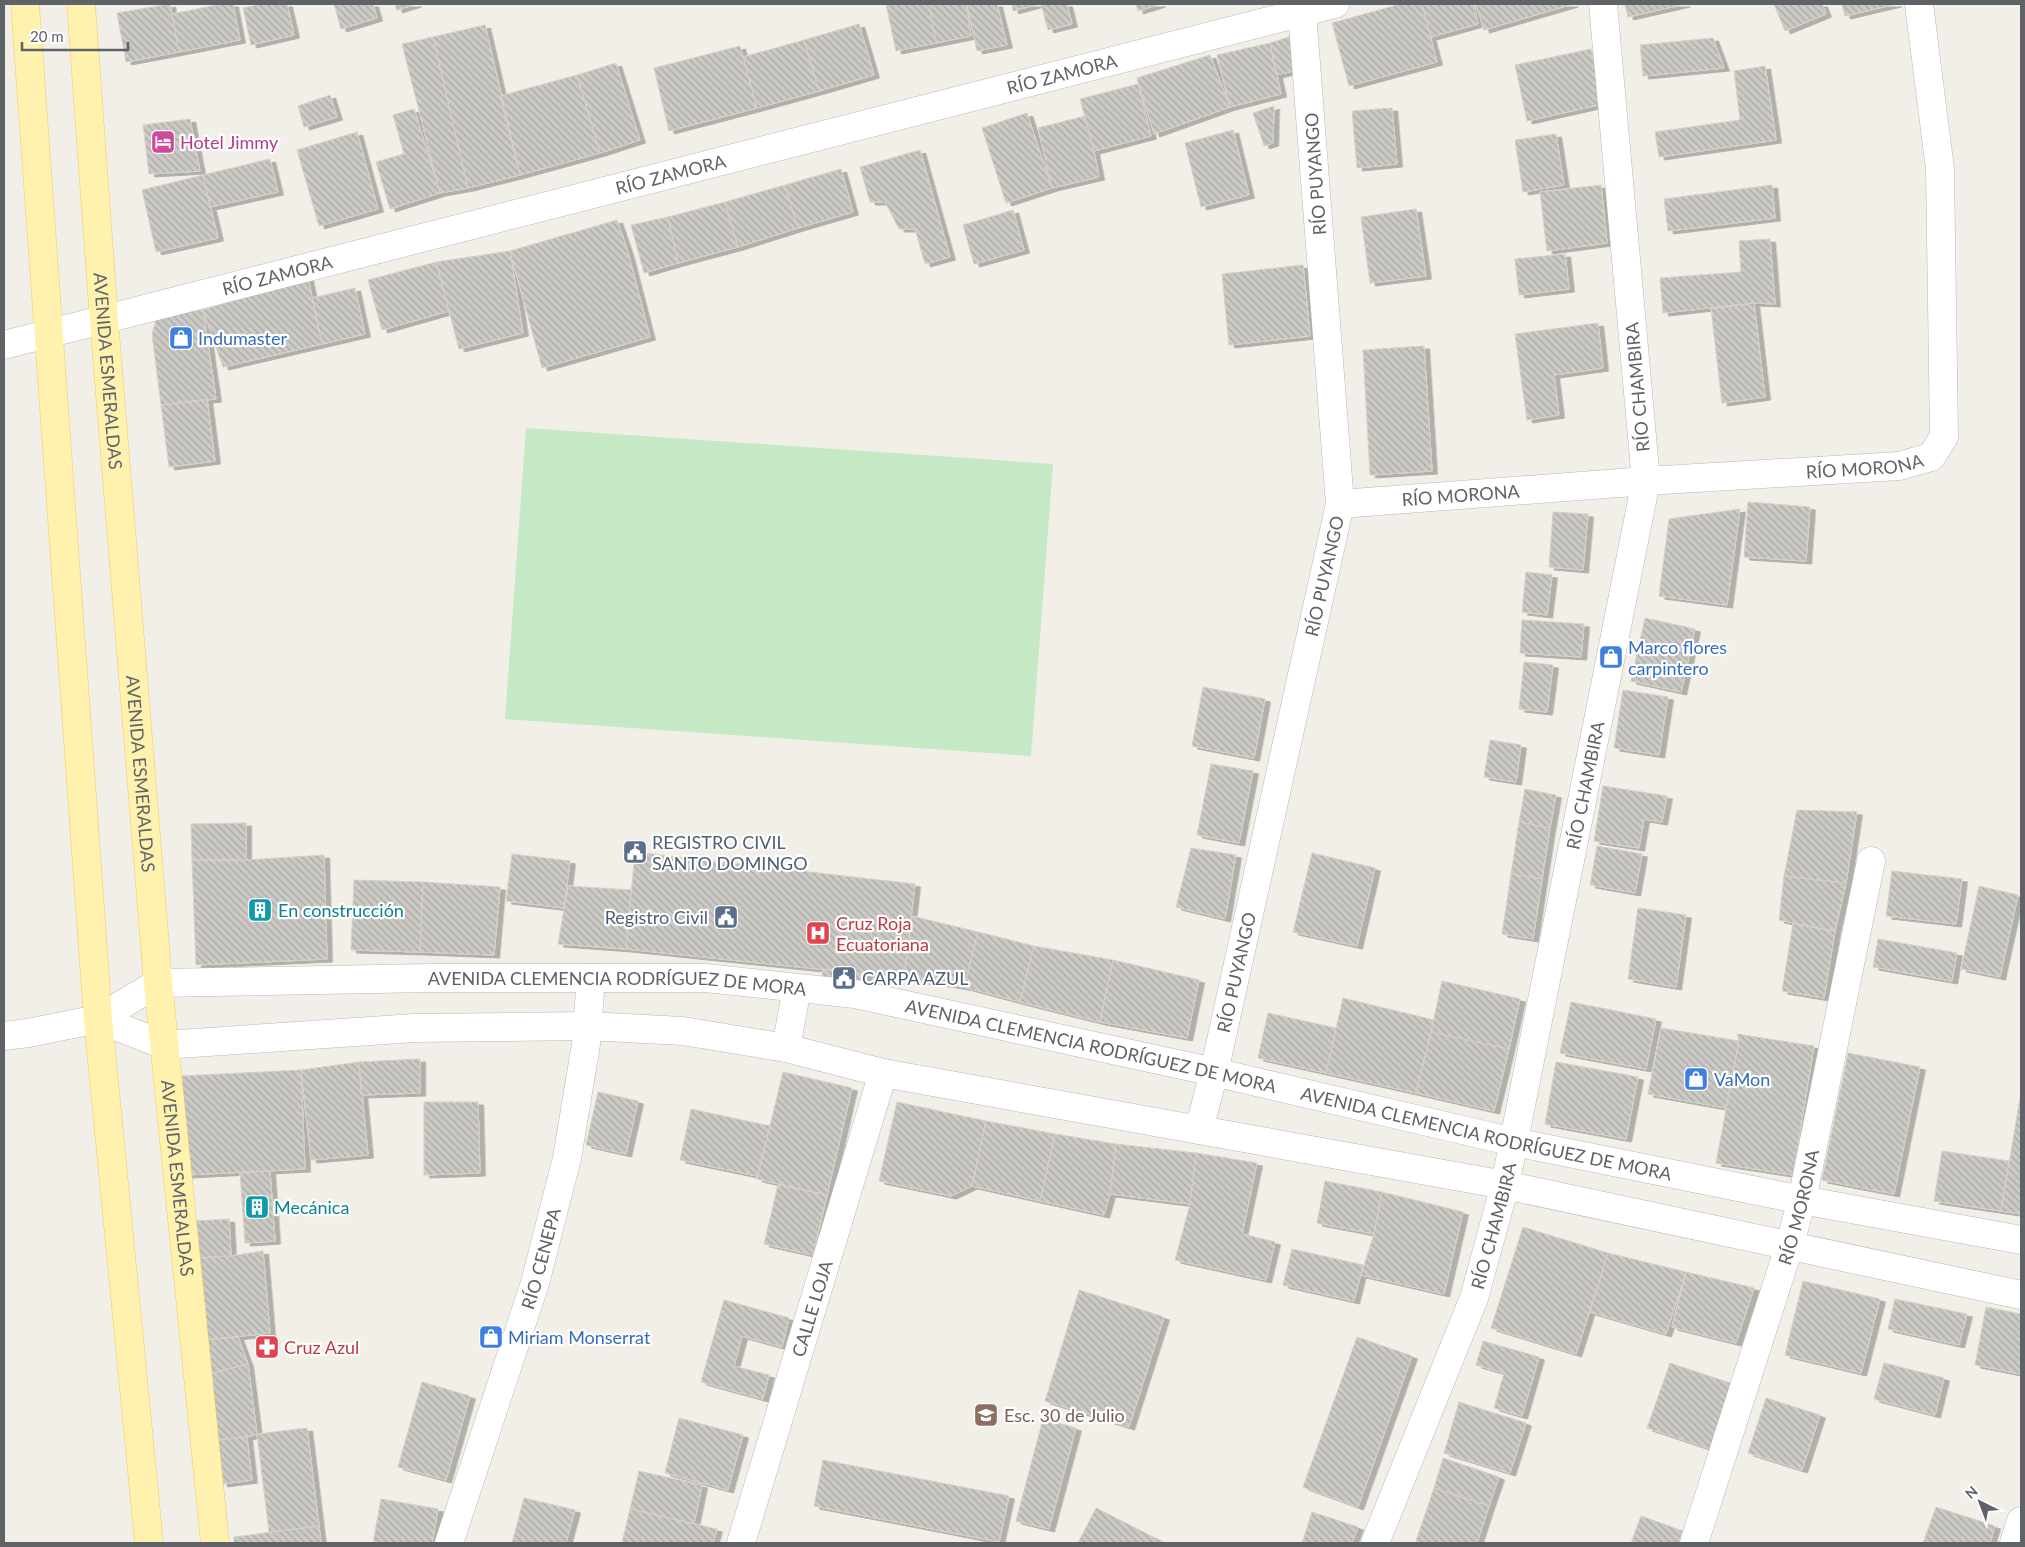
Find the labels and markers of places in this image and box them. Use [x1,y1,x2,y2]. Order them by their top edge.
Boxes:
hotel icon: Hotel Jimmy [150,129,176,155]
place label: Hotel Jimmy [180,131,279,153]
shop icon: Indumaster [168,325,194,351]
place label: Indumaster [198,327,288,349]
place label: Marco flores carpintero [1628,636,1727,679]
shop icon: Marco flores carpintero [1598,644,1624,670]
place label: REGISTRO CIVIL SANTO DOMINGO [652,831,808,874]
public building icon: REGISTRO CIVIL SANTO DOMINGO [622,839,648,865]
building icon: En construcción [247,897,273,923]
place label: En construcción [278,899,404,921]
public building icon: Registro Civil [713,904,739,930]
place label: Registro Civil [605,906,708,928]
place label: Cruz Roja Ecuatoriana [836,912,929,955]
hospital icon: Cruz Roja Ecuatoriana [805,920,831,946]
public building icon: CARPA AZUL [831,965,857,991]
place label: CARPA AZUL [862,967,969,989]
shop icon: VaMon [1683,1066,1709,1092]
place label: VaMon [1714,1068,1770,1090]
building icon: Mecánica [244,1194,270,1220]
place label: Mecánica [274,1196,349,1218]
shop icon: Miriam Monserrat [478,1324,504,1350]
place label: Miriam Monserrat [508,1326,651,1348]
pharmacy icon: Cruz Azul [254,1334,280,1360]
place label: Cruz Azul [284,1336,359,1358]
school or university icon: Esc. 30 de Julio [973,1402,999,1428]
place label: Esc. 30 de Julio [1004,1404,1125,1426]

